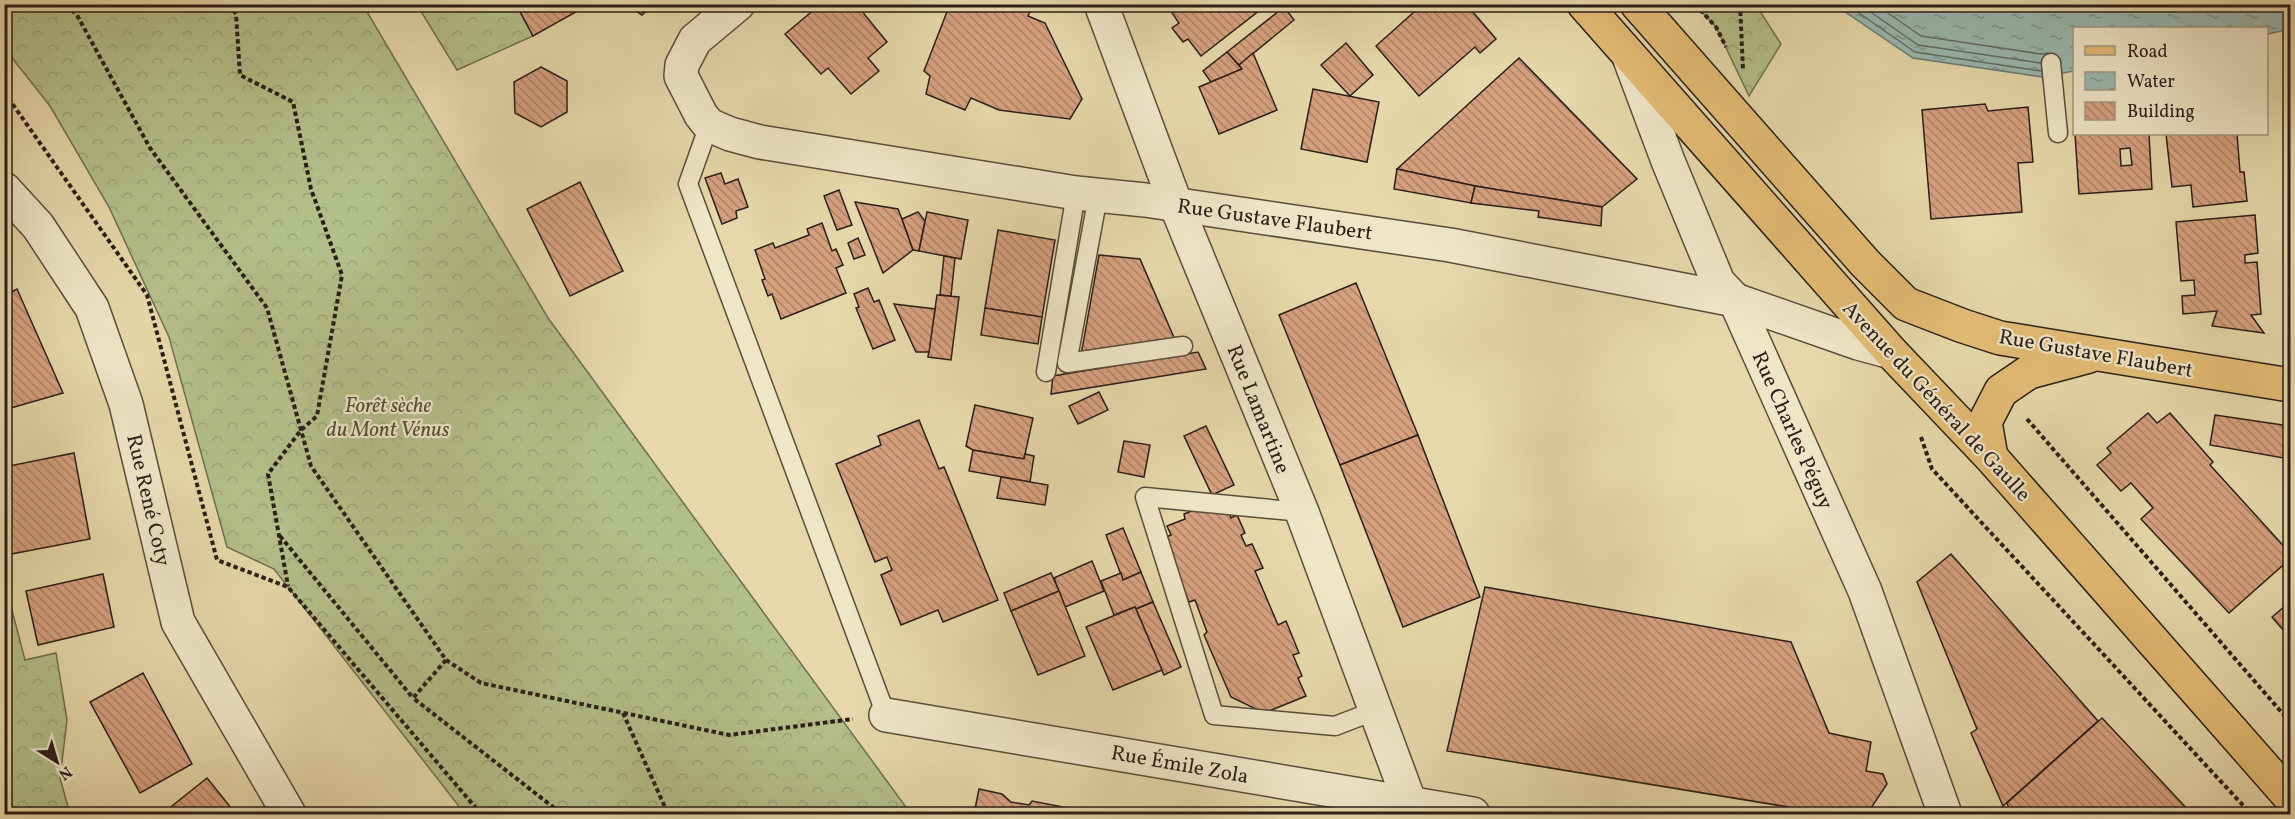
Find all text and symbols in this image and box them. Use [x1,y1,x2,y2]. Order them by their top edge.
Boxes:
legend [2073,27,2268,135]
text: Road [2127,40,2168,65]
text: Water [2127,70,2175,95]
text: Building [2127,100,2195,125]
street label: Rue Gustave Flaubert [1175,192,1374,249]
street label: Avenue du Général de Gaulle [1835,295,2037,509]
street label: Rue Gustave Flaubert [1996,323,2195,386]
street label: Rue Lamartine [1219,341,1297,478]
street label: Rue Charles Péguy [1744,347,1840,515]
park label: Forêt sèche du Mont Vénus [327,392,450,445]
street label: Rue René Coty [118,432,177,570]
north arrow [27,732,87,792]
street label: Rue Émile Zola [1109,739,1251,792]
text: N [53,760,76,785]

